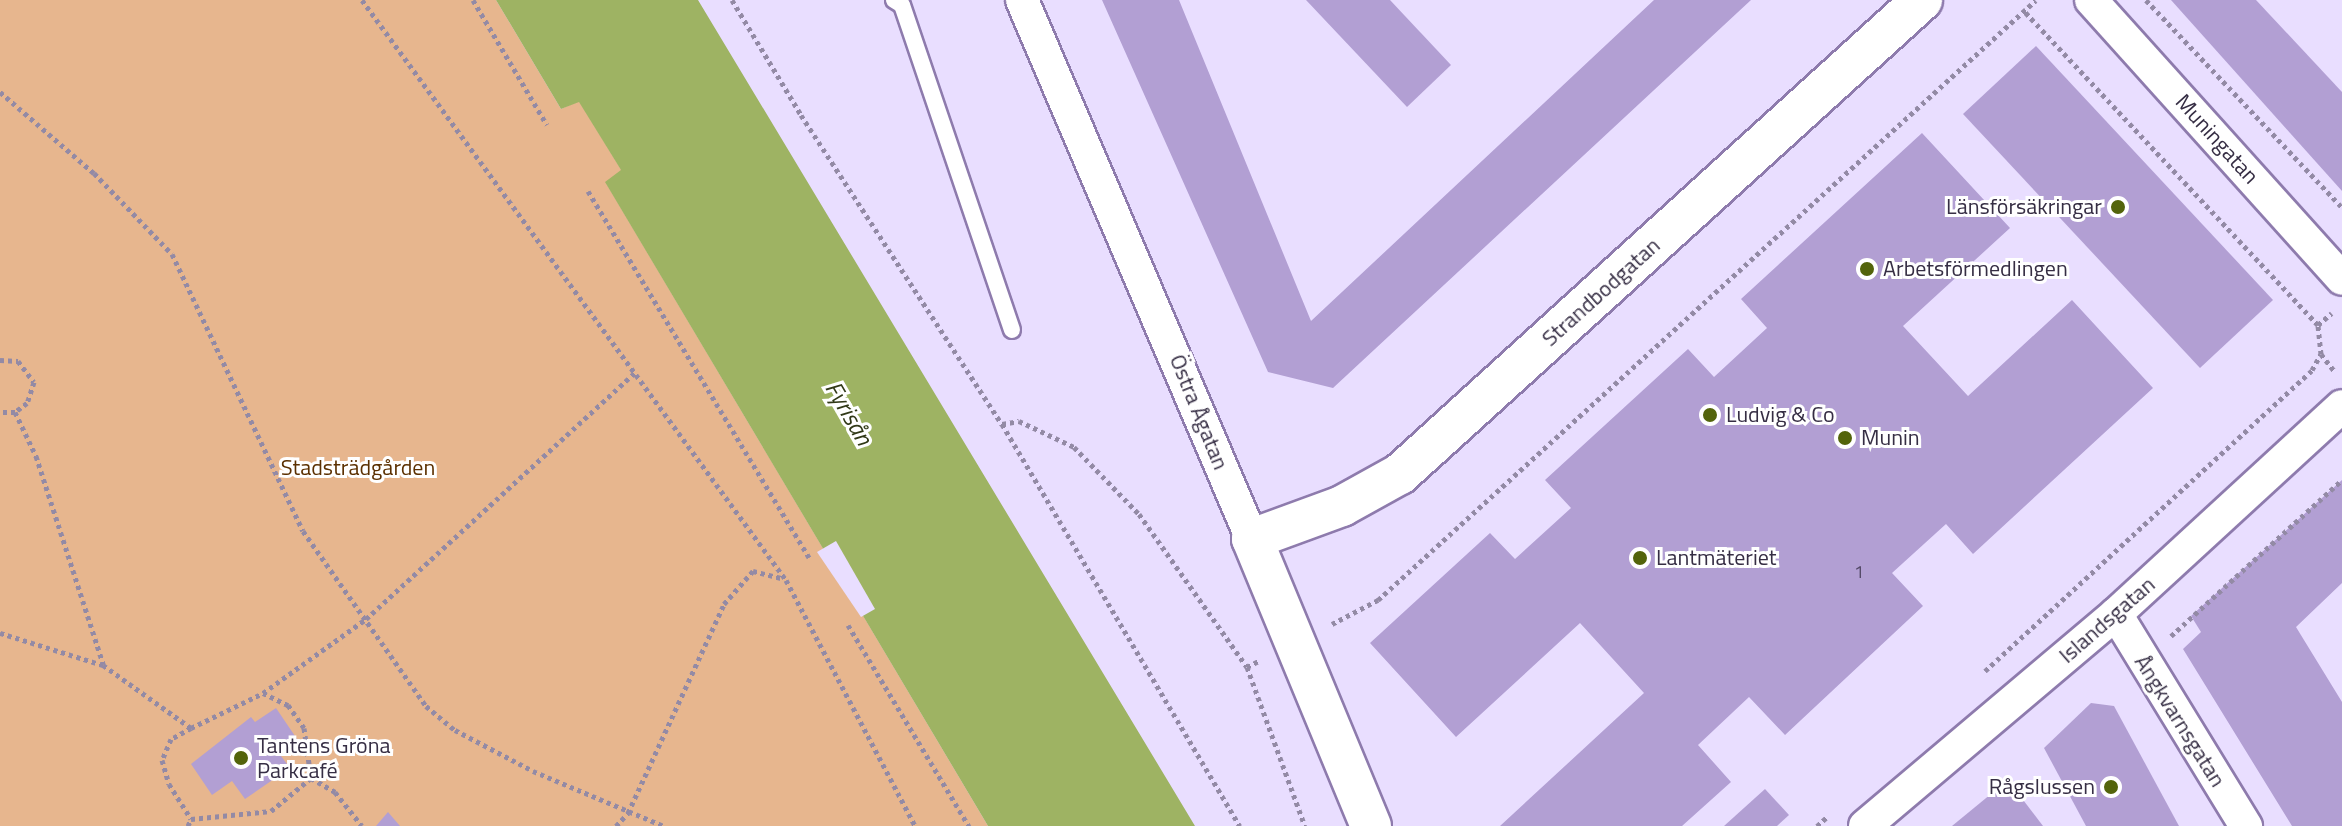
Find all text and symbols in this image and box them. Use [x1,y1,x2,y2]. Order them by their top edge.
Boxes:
street label: Muningatan [2170,89,2264,189]
place label: Länsförsäkringar [1946,194,2102,220]
marker: Länsförsäkringar [2109,198,2127,216]
street label: Strandbodgatan [1537,232,1665,352]
place label: Arbetsförmedlingen [1883,256,2068,282]
marker: Arbetsförmedlingen [1858,260,1876,278]
street label: Östra Ågatan [1164,351,1234,473]
water label: Fyrisån [819,376,879,450]
place label: Ludvig & Co [1726,402,1835,428]
marker: Ludvig & Co [1701,406,1719,424]
place label: Munin [1861,425,1920,451]
marker: Munin [1836,429,1854,447]
park label: Stadsträdgården [281,455,435,481]
place label: Lantmäteriet [1656,545,1776,571]
marker: Lantmäteriet [1631,549,1649,567]
house number: 1 [1854,561,1864,583]
street label: Islandsgatan [2054,571,2160,669]
street label: Ångkvarnsgatan [2129,650,2231,792]
place label: Tantens Gröna Parkcafé [257,732,390,784]
marker: Tantens Gröna Parkcafé [232,749,250,767]
place label: Rågslussen [1989,774,2095,800]
marker: Rågslussen [2102,778,2120,796]

